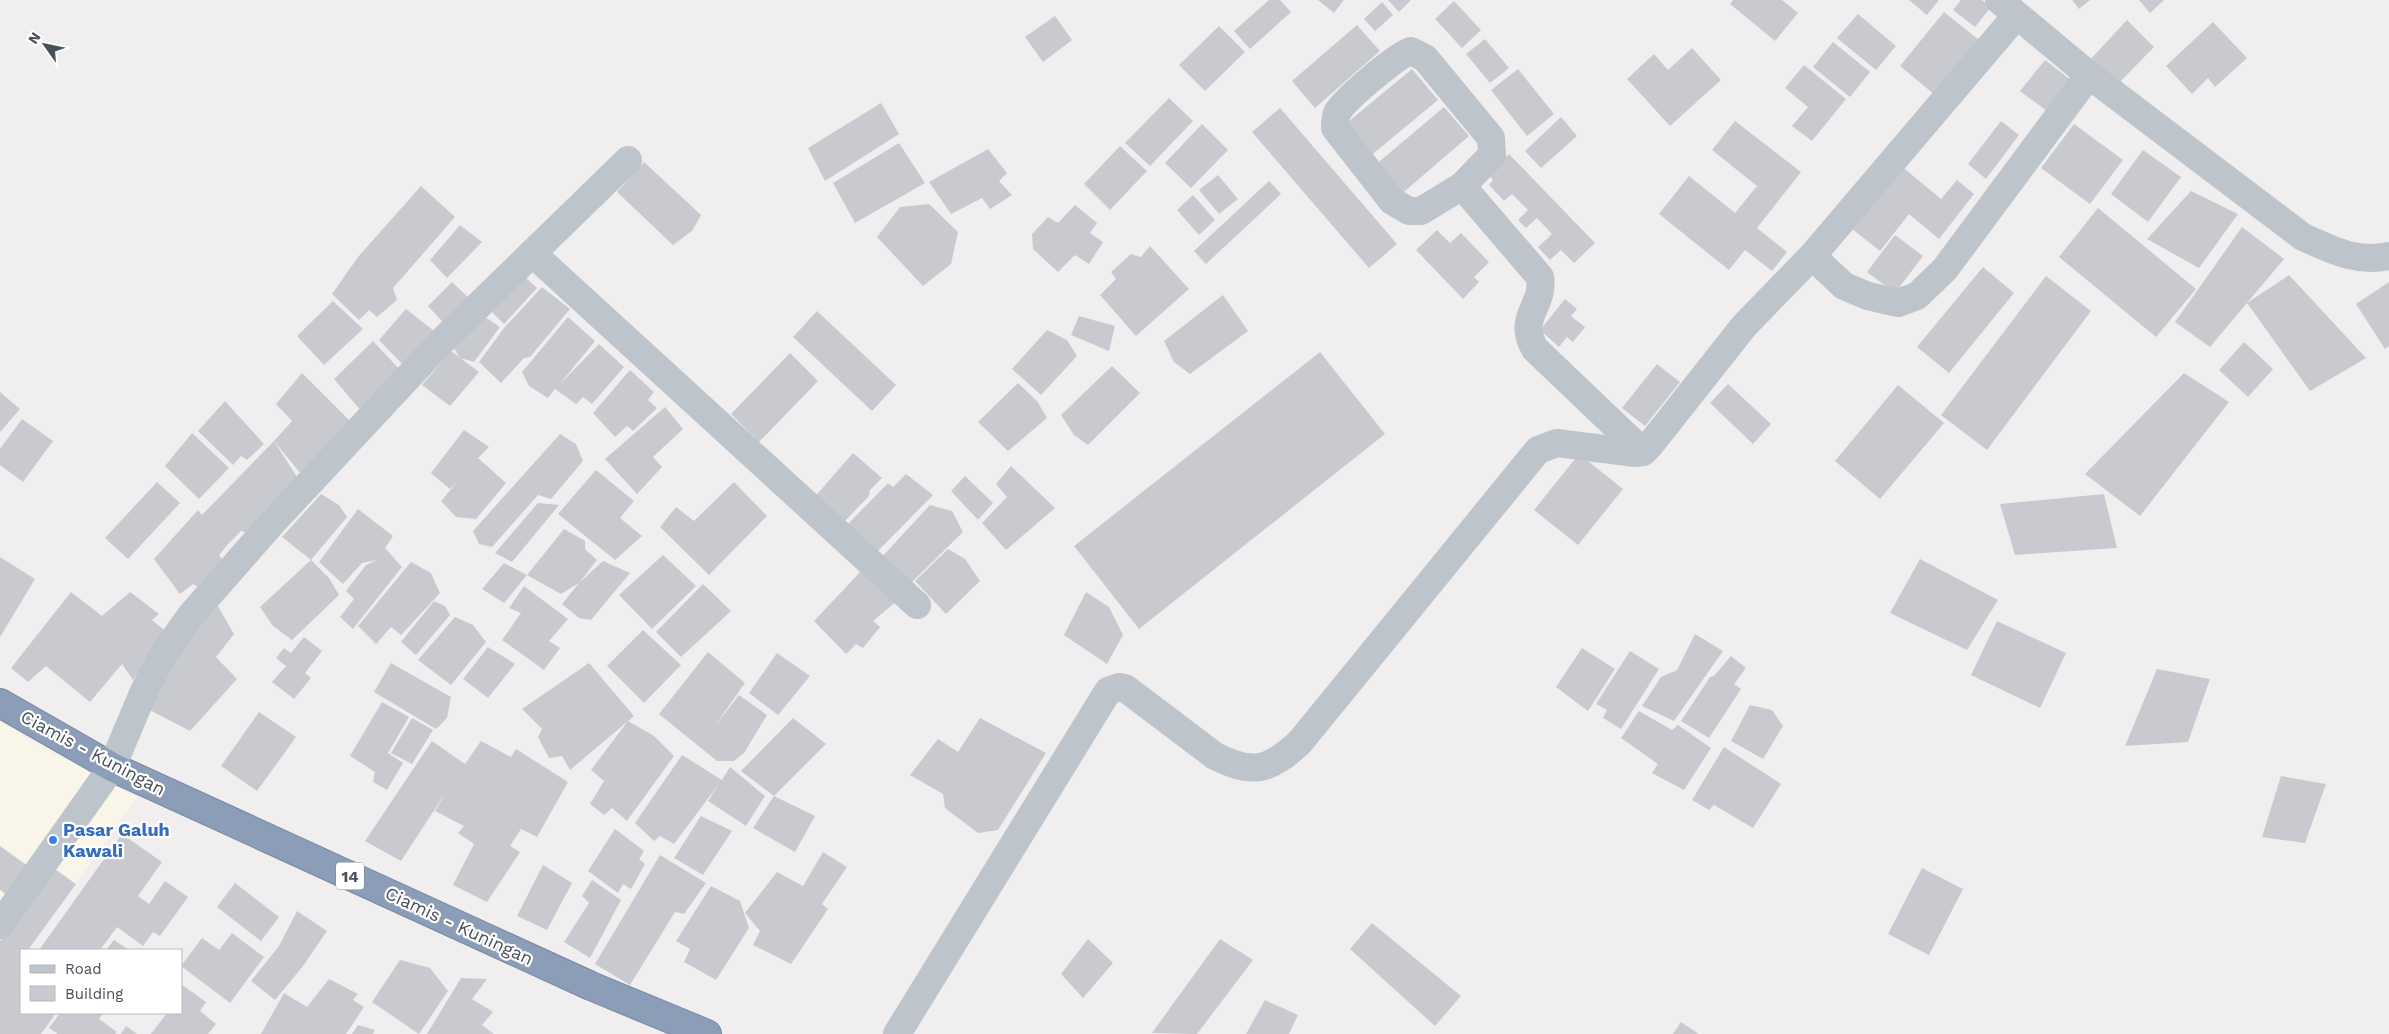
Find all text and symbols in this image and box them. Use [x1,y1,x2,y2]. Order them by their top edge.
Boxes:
north arrow [20,20,70,70]
text: N [25,29,44,47]
street label: Ciamis - Kuningan [17,706,169,800]
place label: Pasar Galuh Kawali [63,819,170,861]
marker: Pasar Galuh Kawali [47,834,59,846]
road number: 14 [336,862,364,889]
street label: Ciamis - Kuningan [382,882,536,969]
legend [20,949,182,1014]
text: Road [65,960,102,978]
text: Building [65,985,123,1003]

